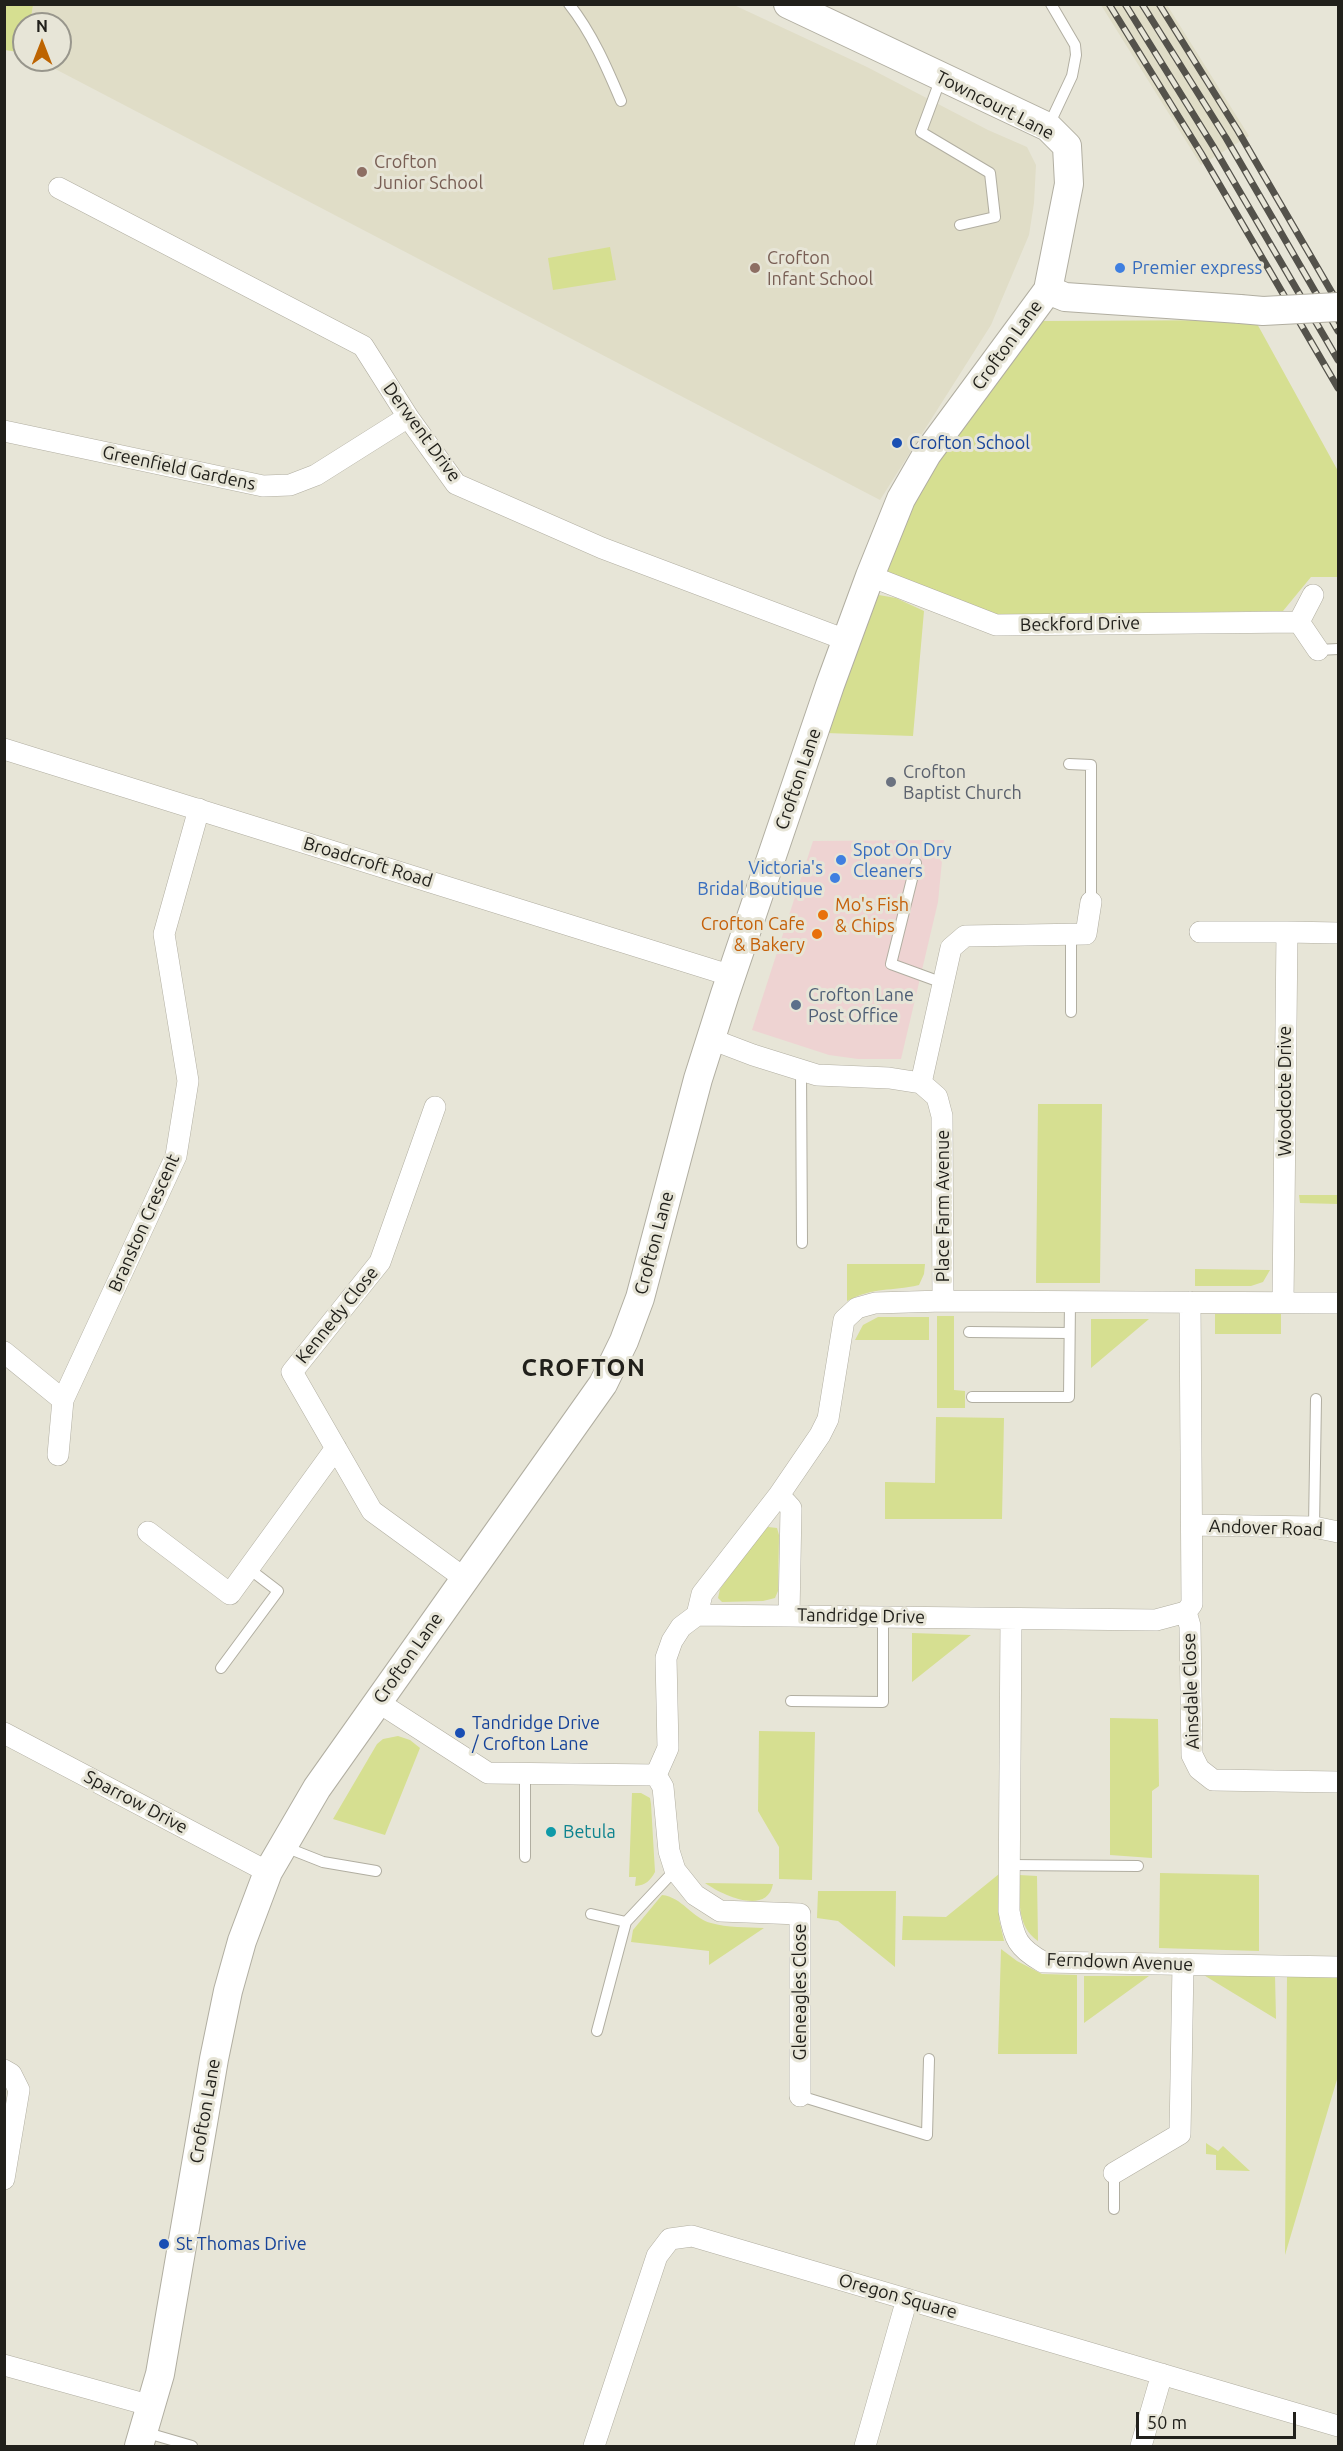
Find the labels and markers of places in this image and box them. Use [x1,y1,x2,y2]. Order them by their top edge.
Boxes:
place label: Crofton Junior School [374,151,483,194]
marker: Crofton Junior School [355,165,369,179]
place label: Crofton Infant School [767,247,873,290]
place label: Premier express [1132,257,1262,279]
marker: Crofton Infant School [748,261,762,275]
marker: Premier express [1113,261,1127,275]
place label: Crofton School [909,432,1030,454]
marker: Crofton School [890,436,904,450]
place label: Crofton Baptist Church [903,761,1022,804]
marker: Crofton Baptist Church [884,775,898,789]
place label: Spot On Dry Cleaners [853,839,952,882]
marker: Spot On Dry Cleaners [834,853,848,867]
place label: Victoria's Bridal Boutique [697,857,823,900]
marker: Victoria's Bridal Boutique [828,871,842,885]
place label: Mo's Fish & Chips [835,894,909,936]
marker: Mo's Fish & Chips [816,908,830,922]
place label: Crofton Cafe & Bakery [701,913,805,956]
marker: Crofton Cafe & Bakery [810,927,824,941]
place label: Crofton Lane Post Office [808,984,914,1026]
marker: Crofton Lane Post Office [789,998,803,1012]
place label: Tandridge Drive / Crofton Lane [472,1712,600,1754]
marker: Tandridge Drive / Crofton Lane [453,1726,467,1740]
place label: Betula [563,1821,616,1843]
marker: Betula [544,1825,558,1839]
place label: St Thomas Drive [176,2233,307,2255]
marker: St Thomas Drive [157,2237,171,2251]

